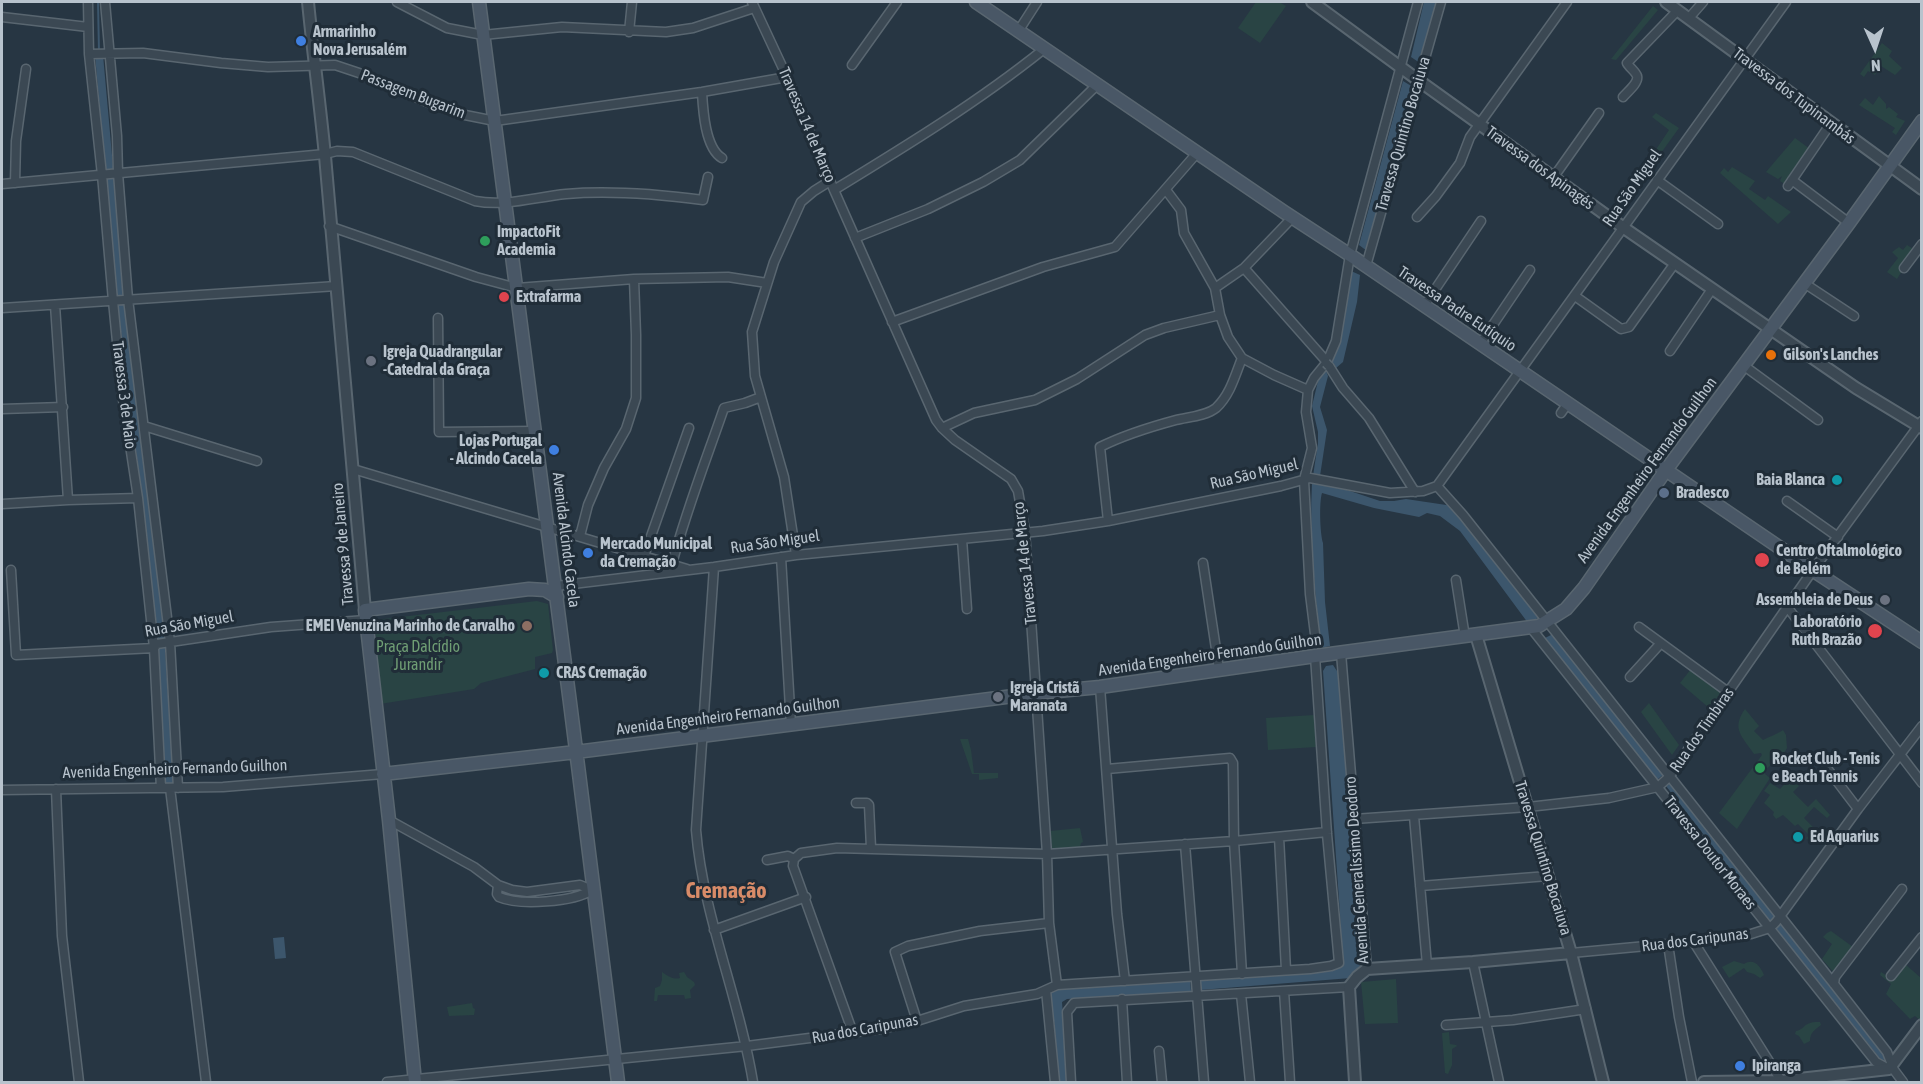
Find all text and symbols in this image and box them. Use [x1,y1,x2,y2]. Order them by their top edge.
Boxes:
north arrow [1845,18,1905,78]
place label: Armarinho Nova Jerusalém [313,22,407,60]
marker: Armarinho Nova Jerusalém [294,34,308,48]
street label: Travessa dos Tupinambás [1729,44,1859,148]
street label: Travessa Quintino Bocaiuva [1372,54,1434,214]
text: N [1871,57,1881,75]
street label: Passagem Bugarim [358,65,468,123]
street label: Travessa 14 de Março [774,65,840,185]
street label: Travessa dos Apinagés [1482,122,1598,214]
street label: Rua São Miguel [1598,146,1666,230]
place label: ImpactoFit Academia [497,222,560,260]
marker: ImpactoFit Academia [478,234,492,248]
street label: Travessa Padre Eutíquio [1394,262,1520,356]
place label: Extrafarma [516,287,581,307]
marker: Extrafarma [497,290,511,304]
street label: Travessa 3 de Maio [108,340,140,450]
place label: Igreja Quadrangular -Catedral da Graça [383,342,502,380]
place label: Gilson's Lanches [1783,345,1878,365]
marker: Gilson's Lanches [1764,348,1778,362]
marker: Igreja Quadrangular -Catedral da Graça [364,354,378,368]
street label: Avenida Engenheiro Fernando Guilhon [1573,373,1721,567]
place label: Lojas Portugal - Alcindo Cacela [450,431,542,469]
marker: Lojas Portugal - Alcindo Cacela [547,443,561,457]
street label: Rua São Miguel [1208,455,1300,493]
place label: Baia Blanca [1756,470,1825,490]
street label: Avenida Alcindo Cacela [548,471,584,609]
marker: Baia Blanca [1830,473,1844,487]
street label: Travessa 9 de Janeiro [328,482,358,606]
place label: Bradesco [1676,483,1729,503]
marker: Bradesco [1657,486,1671,500]
street label: Travessa 14 de Março [1009,501,1041,625]
street label: Rua São Miguel [729,526,821,558]
place label: Mercado Municipal da Cremação [600,534,712,572]
place label: Centro Oftalmológico de Belém [1776,541,1902,579]
marker: Mercado Municipal da Cremação [581,546,595,560]
marker: Centro Oftalmológico de Belém [1753,551,1771,569]
place label: Assembleia de Deus [1756,590,1873,610]
marker: Assembleia de Deus [1878,593,1892,607]
street label: Rua São Miguel [143,607,235,641]
place label: Laboratório Ruth Brazão [1792,612,1862,650]
place label: EMEI Venuzina Marinho de Carvalho [306,616,515,636]
marker: EMEI Venuzina Marinho de Carvalho [520,619,534,633]
marker: Laboratório Ruth Brazão [1866,622,1884,640]
street label: Avenida Engenheiro Fernando Guilhon [1097,630,1323,680]
park label: Praça Dalcídio Jurandir [376,637,460,675]
place label: CRAS Cremação [556,663,647,683]
marker: CRAS Cremação [537,666,551,680]
place label: Igreja Cristã Maranata [1010,678,1080,716]
street label: Rua dos Timbiras [1666,684,1738,776]
marker: Igreja Cristã Maranata [991,690,1005,704]
street label: Avenida Engenheiro Fernando Guilhon [615,693,841,739]
place label: Rocket Club - Tenis e Beach Tennis [1772,749,1880,787]
street label: Avenida Engenheiro Fernando Guilhon [62,755,288,783]
marker: Rocket Club - Tenis e Beach Tennis [1753,761,1767,775]
street label: Avenida Generalíssimo Deodoro [1341,776,1373,964]
street label: Travessa Quintino Bocaiuva [1510,778,1576,938]
street label: Travessa Doutor Moraes [1660,792,1760,914]
place label: Ed Aquarius [1810,827,1879,847]
marker: Ed Aquarius [1791,830,1805,844]
district label: Cremação [685,878,767,904]
street label: Rua dos Caripunas [1640,924,1750,956]
street label: Rua dos Caripunas [810,1010,920,1048]
place label: Ipiranga [1752,1056,1801,1076]
marker: Ipiranga [1733,1059,1747,1073]

